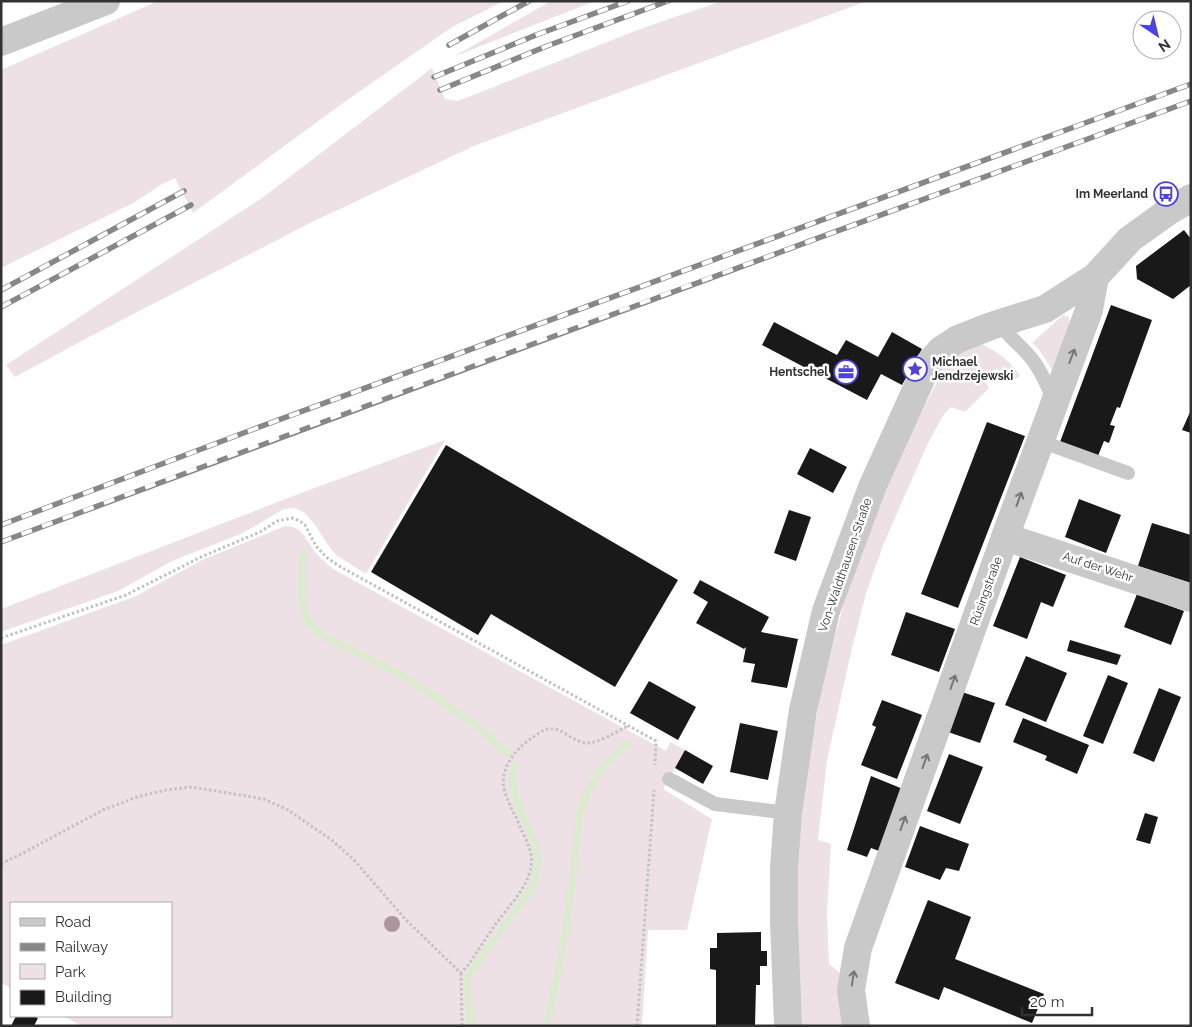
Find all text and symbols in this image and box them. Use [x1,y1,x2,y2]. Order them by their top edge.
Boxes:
north arrow [1132,10,1182,60]
text: N [1155,36,1173,55]
bus stop icon: Im Meerland [1153,181,1179,207]
place label: Im Meerland [1076,187,1148,201]
one-way arrow [1068,349,1077,365]
place label: Michael Jendrzejewski [932,355,1013,383]
place icon: Michael Jendrzejewski [902,356,928,382]
office icon: Hentschel [833,359,859,385]
place label: Hentschel [769,365,828,379]
one-way arrow [1015,492,1024,507]
street label: Von-Waldthausen-Straße [816,496,874,634]
street label: Auf der Wehr [1061,549,1136,585]
street label: Rüsingstraße [967,555,1005,627]
one-way arrow [949,675,958,691]
one-way arrow [921,753,930,769]
one-way arrow [899,816,908,831]
legend [10,902,172,1017]
text: Road [55,913,91,931]
text: Railway [55,938,108,956]
text: Park [55,963,86,981]
one-way arrow [849,970,859,986]
scale bar [1022,984,1092,1016]
text: Building [55,988,112,1006]
text: 20 m [1030,993,1065,1011]

